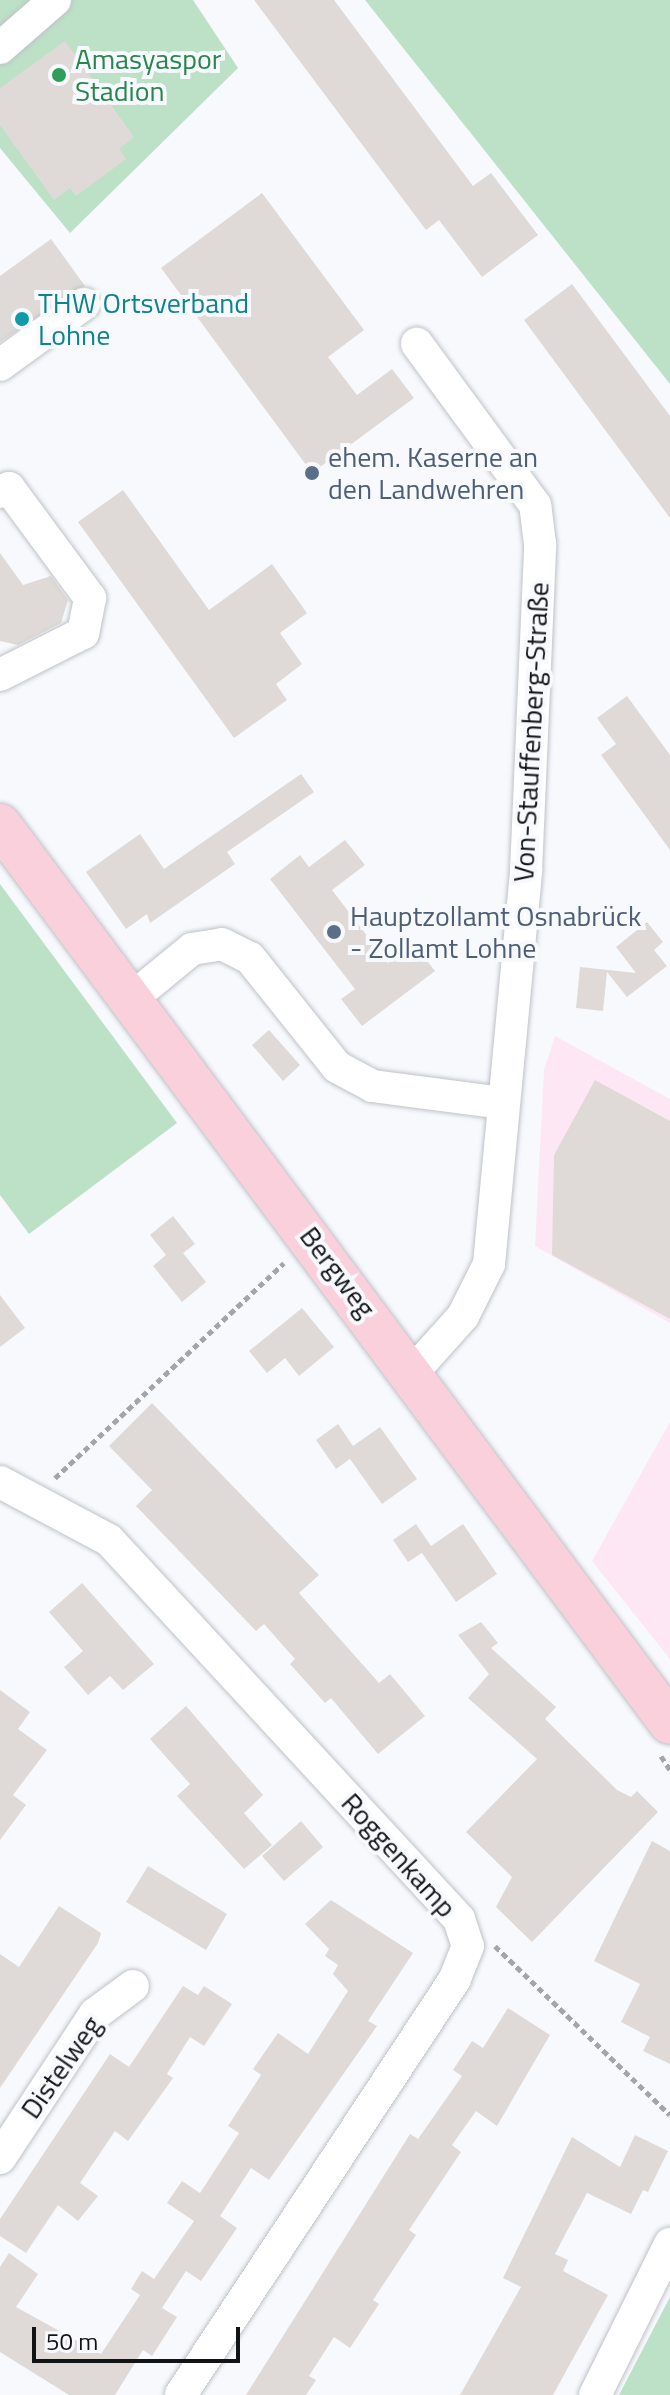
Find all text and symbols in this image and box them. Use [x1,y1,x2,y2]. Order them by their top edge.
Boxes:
place label: Amasyaspor Stadion [75,42,221,108]
marker: Amasyaspor Stadion [50,66,68,84]
place label: THW Ortsverband Lohne [38,286,249,352]
marker: THW Ortsverband Lohne [13,310,31,328]
place label: ehem. Kaserne an den Landwehren [328,440,538,506]
marker: ehem. Kaserne an den Landwehren [303,464,321,482]
street label: Von-Stauffenberg-Straße [506,581,556,883]
place label: Hauptzollamt Osnabrück - Zollamt Lohne [350,899,641,965]
marker: Hauptzollamt Osnabrück - Zollamt Lohne [325,923,343,941]
street label: Bergweg [293,1220,383,1324]
street label: Roggenkamp [335,1786,463,1924]
street label: Distelweg [14,2009,108,2125]
scale bar [36,2311,244,2361]
text: 50 m [46,2323,98,2359]

